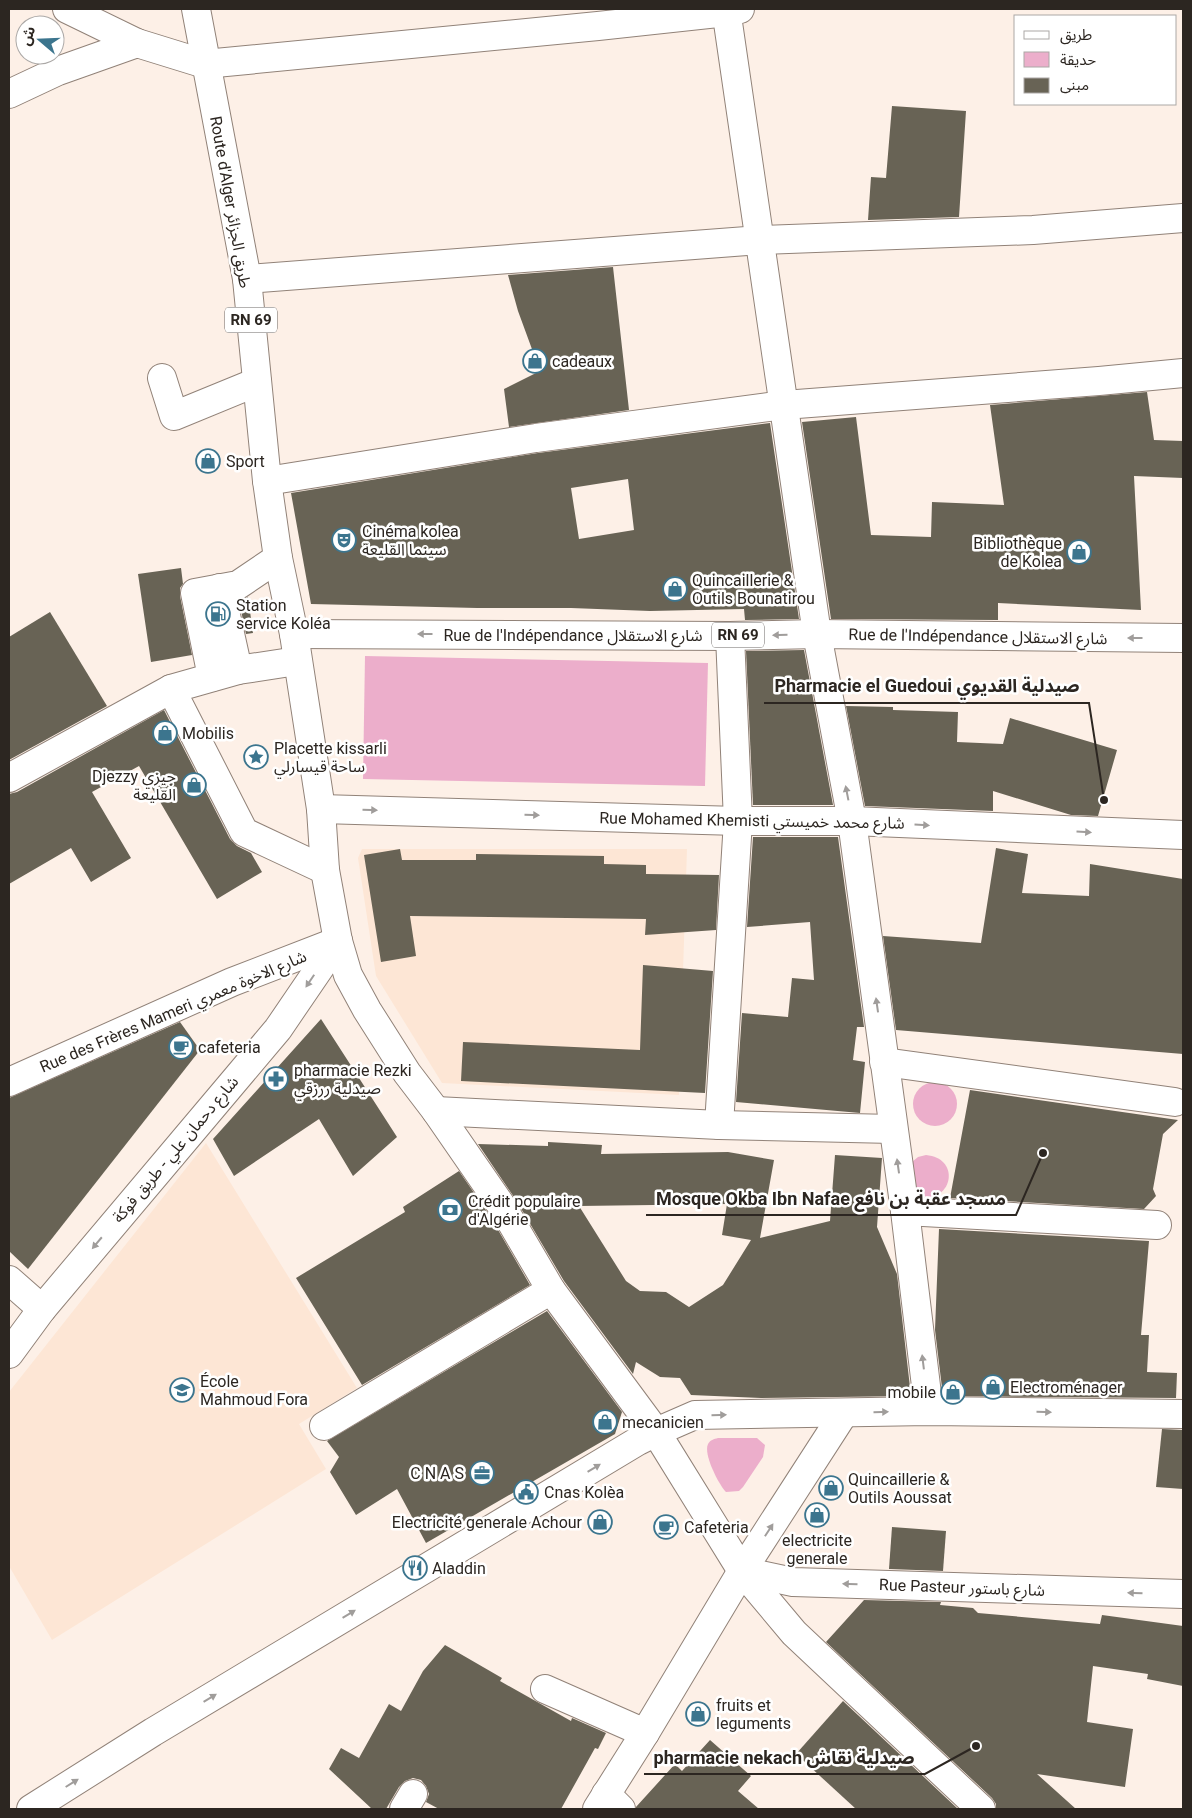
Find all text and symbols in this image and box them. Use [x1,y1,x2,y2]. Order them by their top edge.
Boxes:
north arrow [15,15,65,65]
legend [1014,15,1177,105]
text: ش [17,24,38,47]
text: طريق [1060,26,1092,45]
text: حديقة [1060,51,1096,69]
text: مبنى [1060,76,1089,94]
street label: Route d'Alger طريق الجزائر [205,115,255,290]
road number: RN 69 [225,308,277,332]
shop icon: cadeaux [522,348,548,374]
place label: cadeaux [552,352,612,371]
shop icon: Sport [195,448,221,474]
place label: Sport [226,452,265,471]
place label: Cinéma kolea سينما القليعة [362,522,459,559]
theatre icon: Cinéma kolea سينما القليعة [331,527,357,553]
place label: Bibliothèque de Kolea [973,534,1062,571]
shop icon: Bibliothèque de Kolea [1066,539,1092,565]
place label: Quincaillerie & Outils Bounatirou [692,571,815,608]
shop icon: Quincaillerie & Outils Bounatirou [662,576,688,602]
place label: Station service Koléa [236,596,331,633]
fuel station icon: Station service Koléa [205,601,231,627]
road number: RN 69 [712,622,764,648]
street label: Rue de l'Indépendance شارع الاستقلال [848,625,1108,651]
street label: Rue de l'Indépendance شارع الاستقلال [443,626,703,648]
one-way arrow [416,630,432,638]
one-way arrow [771,631,787,639]
one-way arrow [1126,634,1142,642]
callout: Pharmacie el Guedoui صيدلية القديوي [764,670,1089,703]
text: Pharmacie el Guedoui صيدلية القديوي [774,675,1080,700]
shop icon: Mobilis [152,720,178,746]
place label: Mobilis [182,724,234,743]
place label: Placette kissarli ساحة قيسارلي [274,739,387,779]
place icon: Placette kissarli ساحة قيسارلي [243,744,269,770]
place label: Djezzy جيزي القليعة [92,767,176,804]
shop icon: Djezzy جيزي القليعة [181,772,207,798]
one-way arrow [842,784,850,800]
one-way arrow [362,807,378,815]
street label: Rue Mohamed Khemisti شارع محمد خميستي [599,808,905,836]
one-way arrow [524,811,540,819]
one-way arrow [914,821,930,829]
one-way arrow [1077,828,1093,836]
street label: Rue des Frères Mameri شارع الاخوة معمري [37,946,311,1079]
one-way arrow [305,974,315,988]
one-way arrow [873,997,881,1013]
cafe icon: cafeteria [168,1034,194,1060]
place label: cafeteria [198,1038,261,1057]
place label: pharmacie Rezki صيدلية ررزقي [294,1061,412,1101]
pharmacy icon: pharmacie Rezki صيدلية ررزقي [263,1066,289,1092]
street label: شارع دحمان علي - طريق فوكة [108,1072,245,1228]
one-way arrow [894,1158,902,1174]
callout: Mosque Okba Ibn Nafae مسجد عقبة بن نافع [646,1182,1016,1215]
text: Mosque Okba Ibn Nafae مسجد عقبة بن نافع [656,1188,1006,1212]
place label: Crédit populaire d'Algérie [468,1192,580,1229]
bank icon: Crédit populaire d'Algérie [437,1197,463,1223]
one-way arrow [92,1236,103,1249]
one-way arrow [919,1354,927,1370]
place label: École Mahmoud Fora [200,1372,308,1409]
shop icon: Electroménager [980,1374,1006,1400]
school or university icon: École Mahmoud Fora [169,1377,195,1403]
place label: Electroménager [1010,1378,1123,1397]
shop icon: mobile [940,1379,966,1405]
place label: mobile [888,1383,936,1402]
one-way arrow [873,1408,889,1416]
one-way arrow [1036,1408,1052,1416]
shop icon: mecanicien [592,1409,618,1435]
one-way arrow [711,1411,727,1419]
place label: mecanicien [622,1413,704,1432]
office icon: C N A S [469,1460,495,1486]
one-way arrow [587,1463,600,1472]
place label: C N A S [410,1464,464,1483]
place label: Quincaillerie & Outils Aoussat [848,1470,952,1507]
shop icon: Quincaillerie & Outils Aoussat [818,1475,844,1501]
public building icon: Cnas Kolèa [513,1479,539,1505]
place label: Cnas Kolèa [544,1483,624,1502]
shop icon: electricite generale [804,1502,830,1528]
shop icon: Electricité generale Achour [587,1509,613,1535]
place label: Electricité generale Achour [392,1513,583,1532]
cafe icon: Cafeteria [653,1514,679,1540]
place label: Cafeteria [684,1518,749,1537]
one-way arrow [764,1523,773,1536]
place label: electricite generale [782,1531,852,1568]
restaurant icon: Aladdin [402,1555,428,1581]
place label: Aladdin [432,1559,486,1578]
street label: Rue Pasteur شارع باستور [879,1575,1045,1603]
one-way arrow [841,1580,857,1588]
one-way arrow [1126,1588,1142,1596]
one-way arrow [343,1610,356,1619]
one-way arrow [204,1693,217,1702]
place label: fruits et leguments [716,1696,791,1733]
shop icon: fruits et leguments [685,1701,711,1727]
callout: pharmacie nekach صيدلية نقاش [644,1741,925,1774]
text: pharmacie nekach صيدلية نقاش [654,1747,914,1768]
one-way arrow [65,1779,78,1788]

